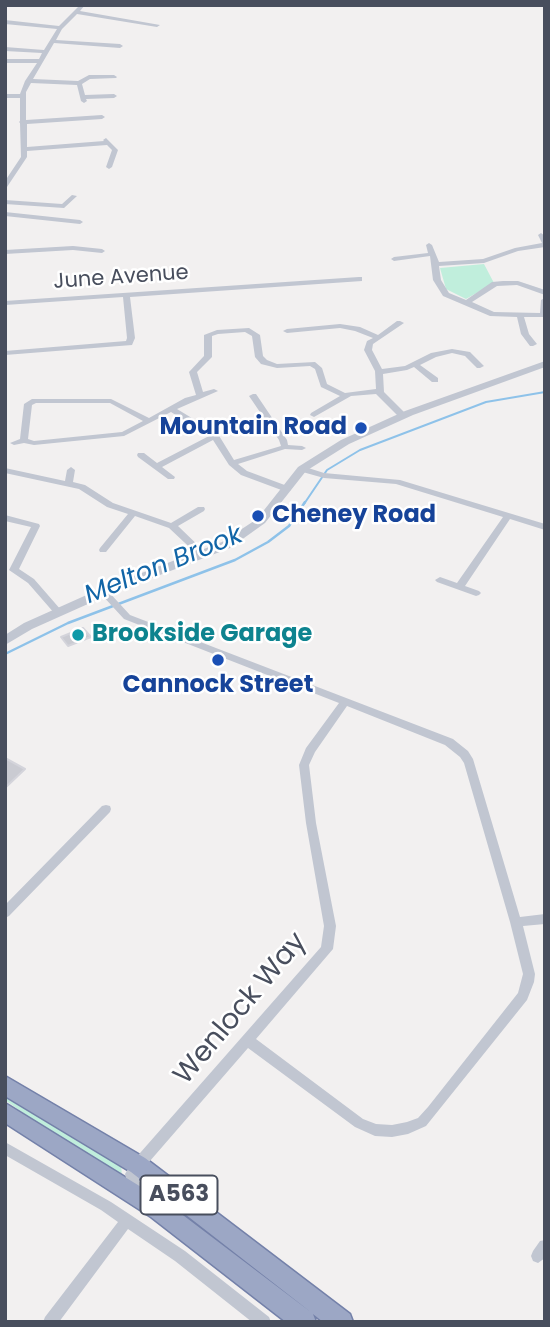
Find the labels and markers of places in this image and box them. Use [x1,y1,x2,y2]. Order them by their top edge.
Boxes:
place label: Mountain Road [159,414,347,442]
marker: Mountain Road [353,420,369,436]
place label: Cheney Road [272,502,436,530]
marker: Cheney Road [250,508,266,524]
place label: Brookside Garage [92,621,312,649]
marker: Brookside Garage [70,627,86,643]
marker: Cannock Street [210,652,226,668]
place label: Cannock Street [123,672,313,700]

